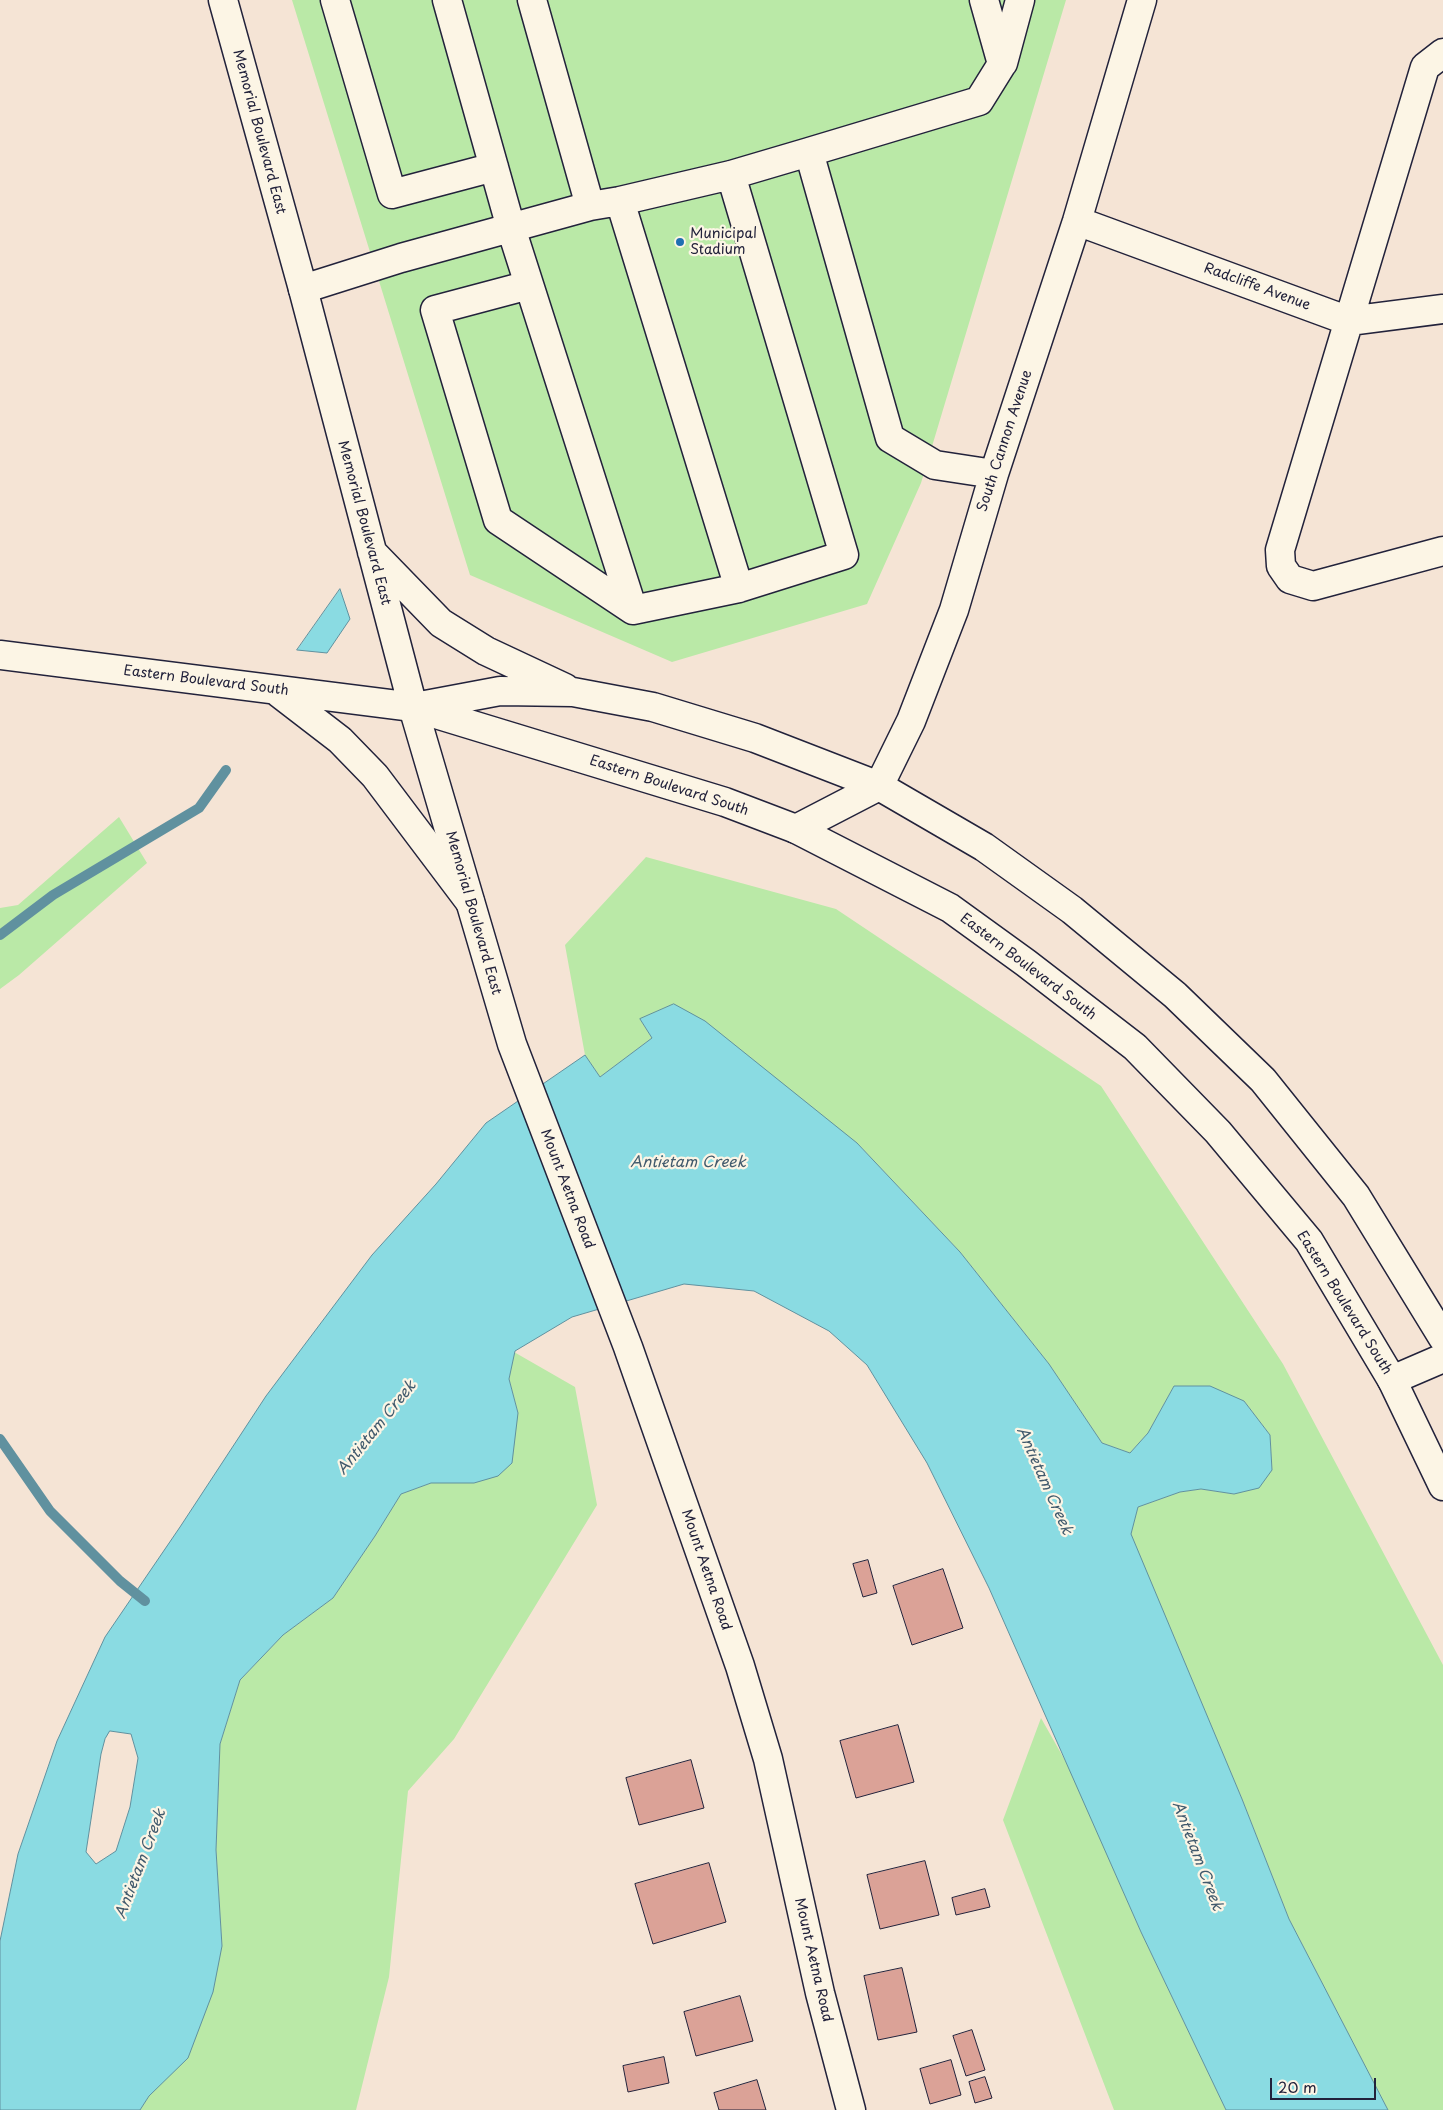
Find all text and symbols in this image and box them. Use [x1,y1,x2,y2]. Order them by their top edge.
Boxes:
street label: Memorial Boulevard East [229,48,289,216]
place label: Municipal Stadium [690,226,757,258]
marker: Municipal Stadium [674,236,686,248]
street label: Radcliffe Avenue [1201,260,1313,314]
street label: South Cannon Avenue [974,368,1036,514]
street label: Memorial Boulevard East [334,439,394,607]
street label: Eastern Boulevard South [123,663,289,699]
street label: Eastern Boulevard South [587,752,751,820]
street label: Memorial Boulevard East [442,829,504,997]
street label: Eastern Boulevard South [957,910,1099,1024]
street label: Mount Aetna Road [536,1127,598,1251]
water label: Antietam Creek [630,1154,746,1172]
street label: Eastern Boulevard South [1293,1228,1395,1378]
water label: Antietam Creek [334,1377,420,1479]
water label: Antietam Creek [1012,1425,1076,1537]
street label: Mount Aetna Road [677,1507,735,1633]
water label: Antietam Creek [1168,1799,1226,1913]
water label: Antietam Creek [112,1807,170,1921]
street label: Mount Aetna Road [791,1896,835,2024]
scale bar [1273,2068,1379,2100]
text: 20 m [1278,2075,1317,2098]

